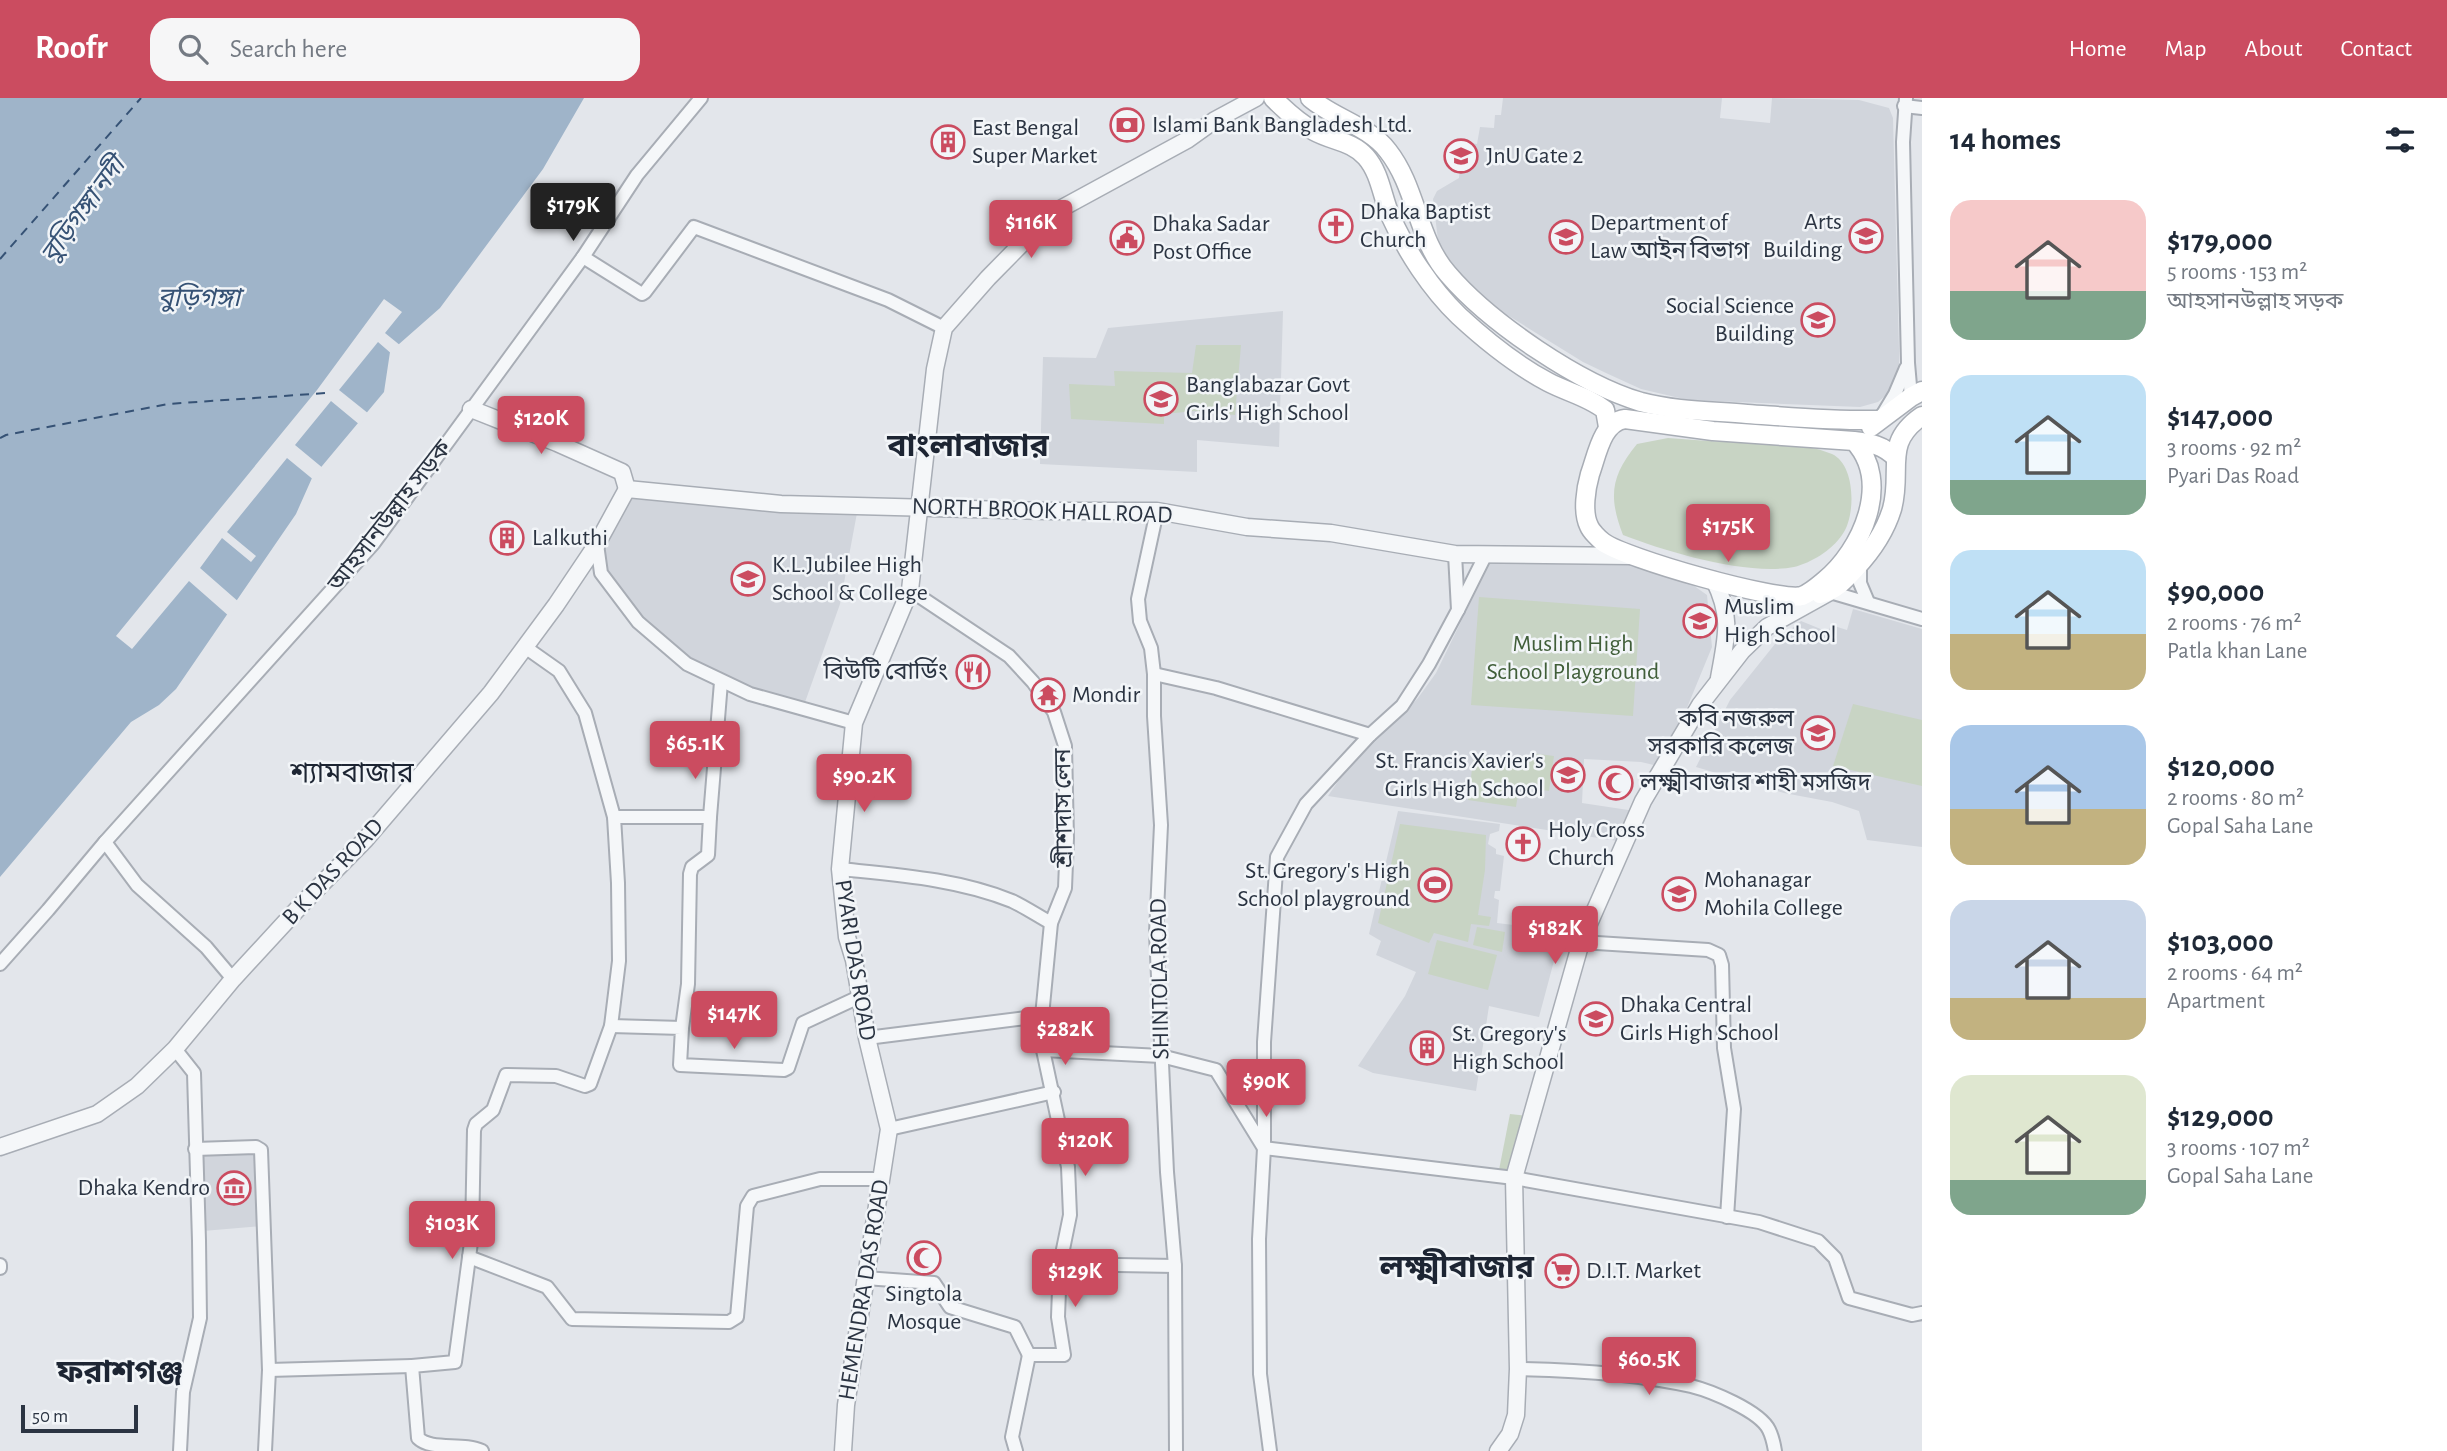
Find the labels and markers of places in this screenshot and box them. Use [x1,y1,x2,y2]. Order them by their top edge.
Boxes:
bank icon: Islami Bank Bangladesh Ltd. [1108,106,1146,144]
place label: Islami Bank Bangladesh Ltd. [1152,113,1412,137]
place label: East Bengal Super Market [972,116,1098,168]
building icon: East Bengal Super Market [929,123,967,161]
school or university icon: JnU Gate 2 [1442,137,1480,175]
place label: JnU Gate 2 [1486,144,1583,168]
pin: $179K [524,184,622,243]
pin: $116K [982,200,1080,260]
place label: Dhaka Baptist Church [1360,200,1491,252]
church icon: Dhaka Baptist Church [1317,207,1355,245]
place label: Arts Building [1763,210,1842,262]
place label: Department of Law আইন বিভাগ [1590,211,1750,263]
place label: Dhaka Sadar Post Office [1152,212,1270,264]
school or university icon: Arts Building [1847,217,1885,255]
school or university icon: Department of Law আইন বিভাগ [1547,218,1585,256]
public building icon: Dhaka Sadar Post Office [1108,219,1146,257]
place label: Social Science Building [1666,294,1794,346]
school or university icon: Social Science Building [1799,301,1837,339]
place label: Banglabazar Govt Girls' High School [1186,373,1350,425]
school or university icon: Banglabazar Govt Girls' High School [1142,380,1180,418]
pin: $120K [492,396,590,456]
pin: $175K [1679,504,1777,564]
building icon: Lalkuthi [488,519,526,557]
place label: Lalkuthi [532,526,608,550]
place label: K.L.Jubilee High School & College [772,553,928,605]
school or university icon: K.L.Jubilee High School & College [729,560,767,598]
place label: Muslim High School [1724,595,1836,647]
school or university icon: Muslim High School [1681,602,1719,640]
restaurant icon: বিউটি বোর্ডিং [954,653,992,691]
place label: বিউটি বোর্ডিং [822,656,948,684]
temple icon: Mondir [1029,676,1067,714]
place label: Mondir [1072,683,1141,707]
place label: কবি নজরুল সরকারি কলেজ [1647,704,1794,759]
school or university icon: কবি নজরুল সরকারি কলেজ [1799,714,1837,752]
pin: $65.1K [638,722,752,781]
place label: St. Francis Xavier's Girls High School [1375,749,1544,801]
pin: $90.2K [807,754,921,814]
school or university icon: St. Francis Xavier's Girls High School [1549,756,1587,794]
mosque icon: লক্ষ্মীবাজার শাহী মসজিদ [1597,764,1635,802]
place label: লক্ষ্মীবাজার শাহী মসজিদ [1639,768,1871,795]
place label: Holy Cross Church [1548,818,1645,870]
church icon: Holy Cross Church [1504,825,1542,863]
place label: St. Gregory's High School playground [1237,859,1410,911]
sports icon: St. Gregory's High School playground [1416,866,1454,904]
place label: Mohanagar Mohila College [1704,868,1843,920]
school or university icon: Mohanagar Mohila College [1660,875,1698,913]
pin: $182K [1506,906,1604,966]
pin: $147K [685,992,783,1051]
place label: Dhaka Central Girls High School [1620,993,1779,1045]
school or university icon: Dhaka Central Girls High School [1577,1000,1615,1038]
pin: $282K [1016,1007,1114,1067]
place label: St. Gregory's High School [1452,1022,1567,1074]
building icon: St. Gregory's High School [1408,1029,1446,1067]
pin: $90K [1225,1060,1307,1119]
pin: $120K [1036,1118,1134,1178]
museum icon: Dhaka Kendro [215,1169,253,1207]
place label: Dhaka Kendro [77,1176,210,1200]
pin: $103K [403,1202,501,1261]
mosque icon: Singtola Mosque [905,1239,943,1277]
pin: $129K [1026,1250,1124,1309]
supermarket icon: D.I.T. Market [1543,1252,1581,1290]
place label: D.I.T. Market [1586,1259,1701,1283]
place label: Singtola Mosque [885,1282,963,1334]
pin: $60.5K [1592,1338,1706,1397]

